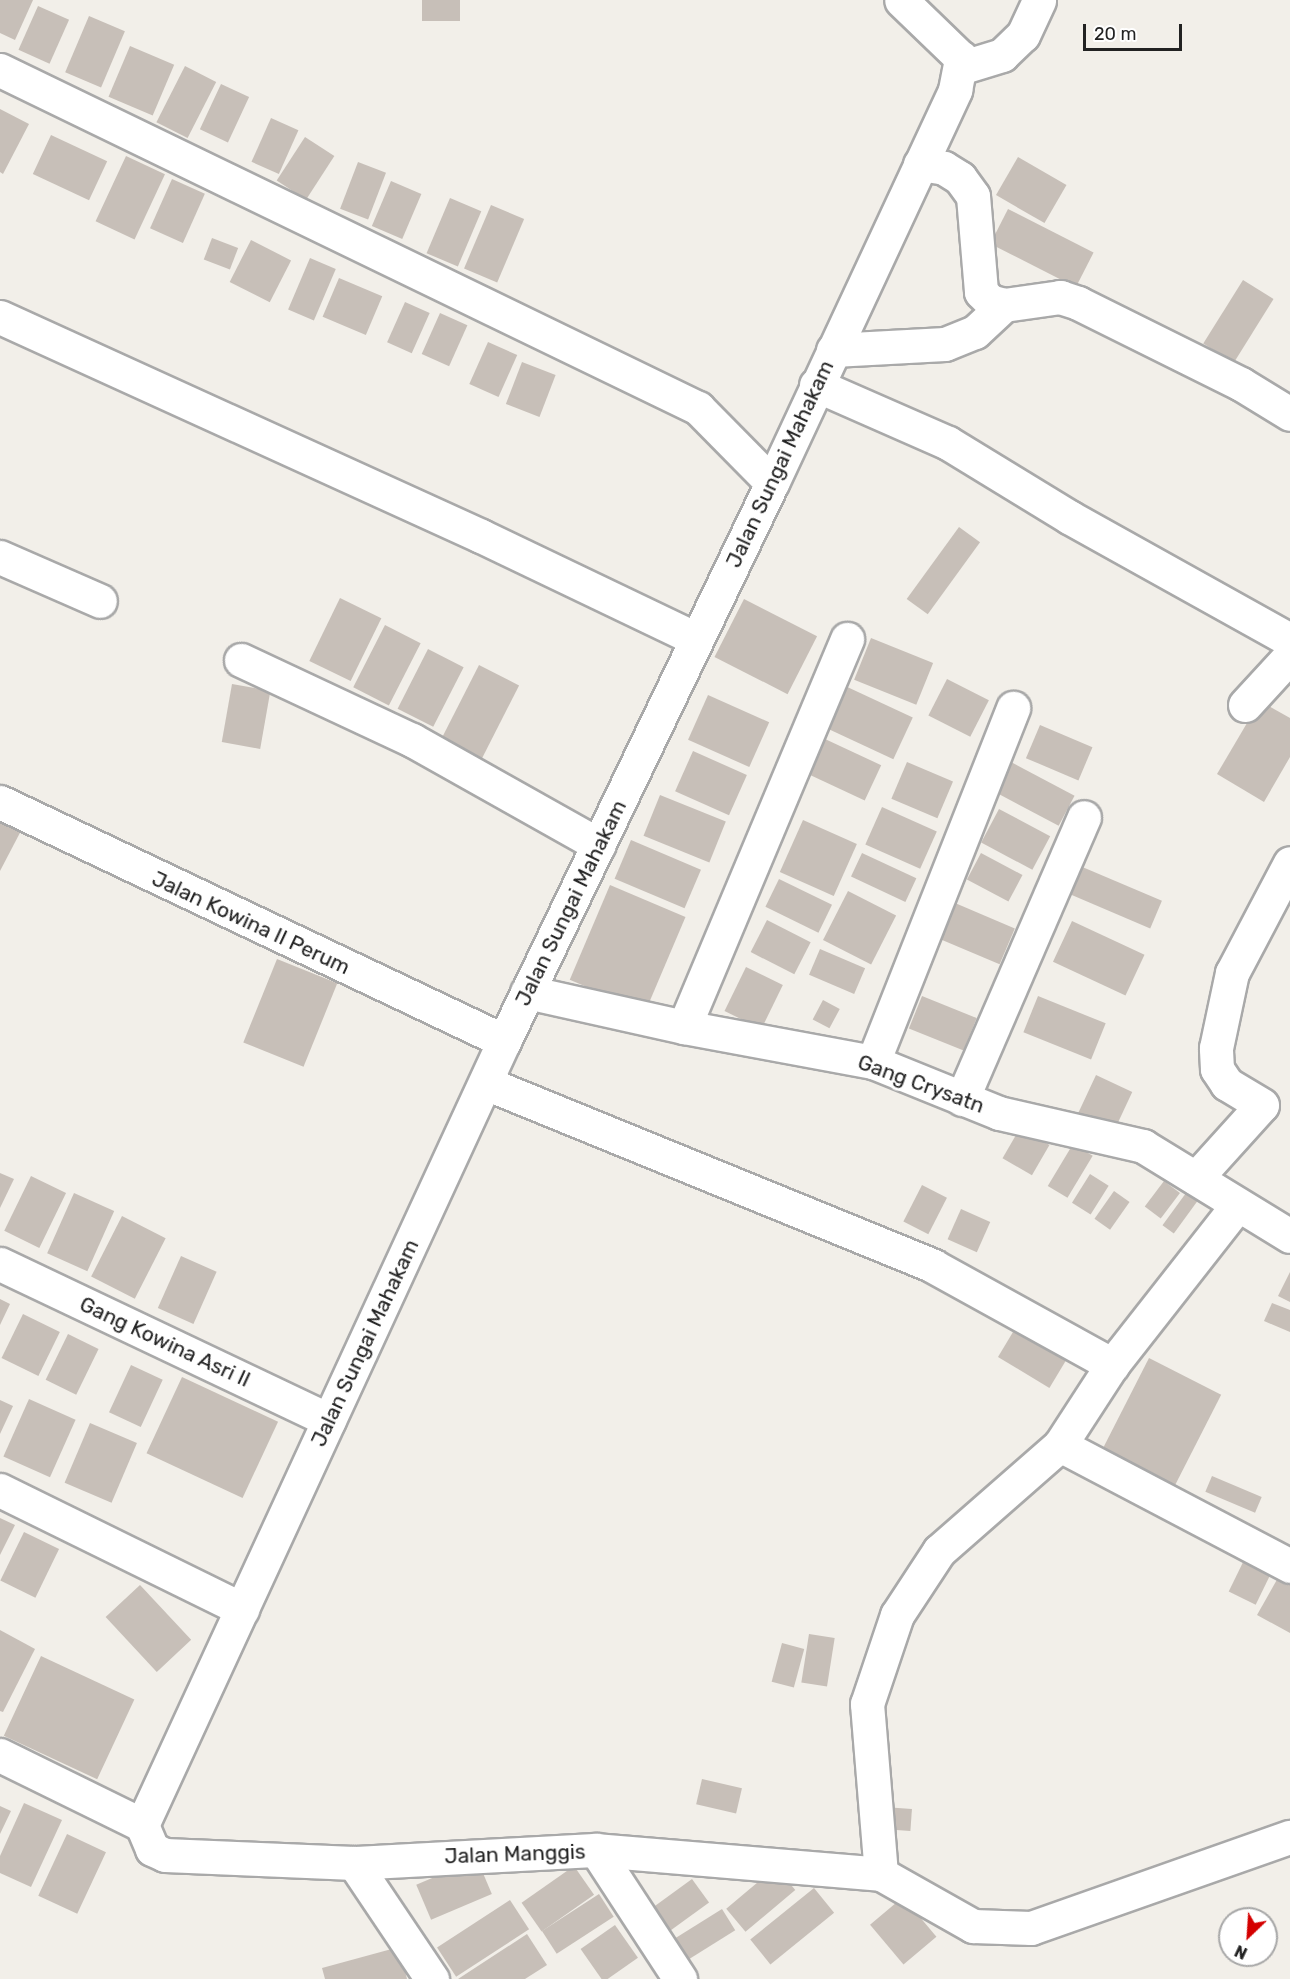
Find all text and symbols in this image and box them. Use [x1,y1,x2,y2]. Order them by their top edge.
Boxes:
scale bar [1086,12,1185,50]
text: 20 m [1094,23,1136,45]
street label: Jalan Sungai Mahakam [721,356,839,572]
street label: Jalan Sungai Mahakam [510,796,632,1010]
street label: Jalan Kowina II Perum [148,866,354,980]
street label: Gang Crysatn [854,1049,988,1119]
street label: Jalan Sungai Mahakam [306,1235,424,1451]
street label: Gang Kowina Asri II [75,1291,255,1393]
street label: Jalan Manggis [444,1839,586,1869]
north arrow [1218,1907,1278,1967]
text: N [1232,1941,1250,1963]

